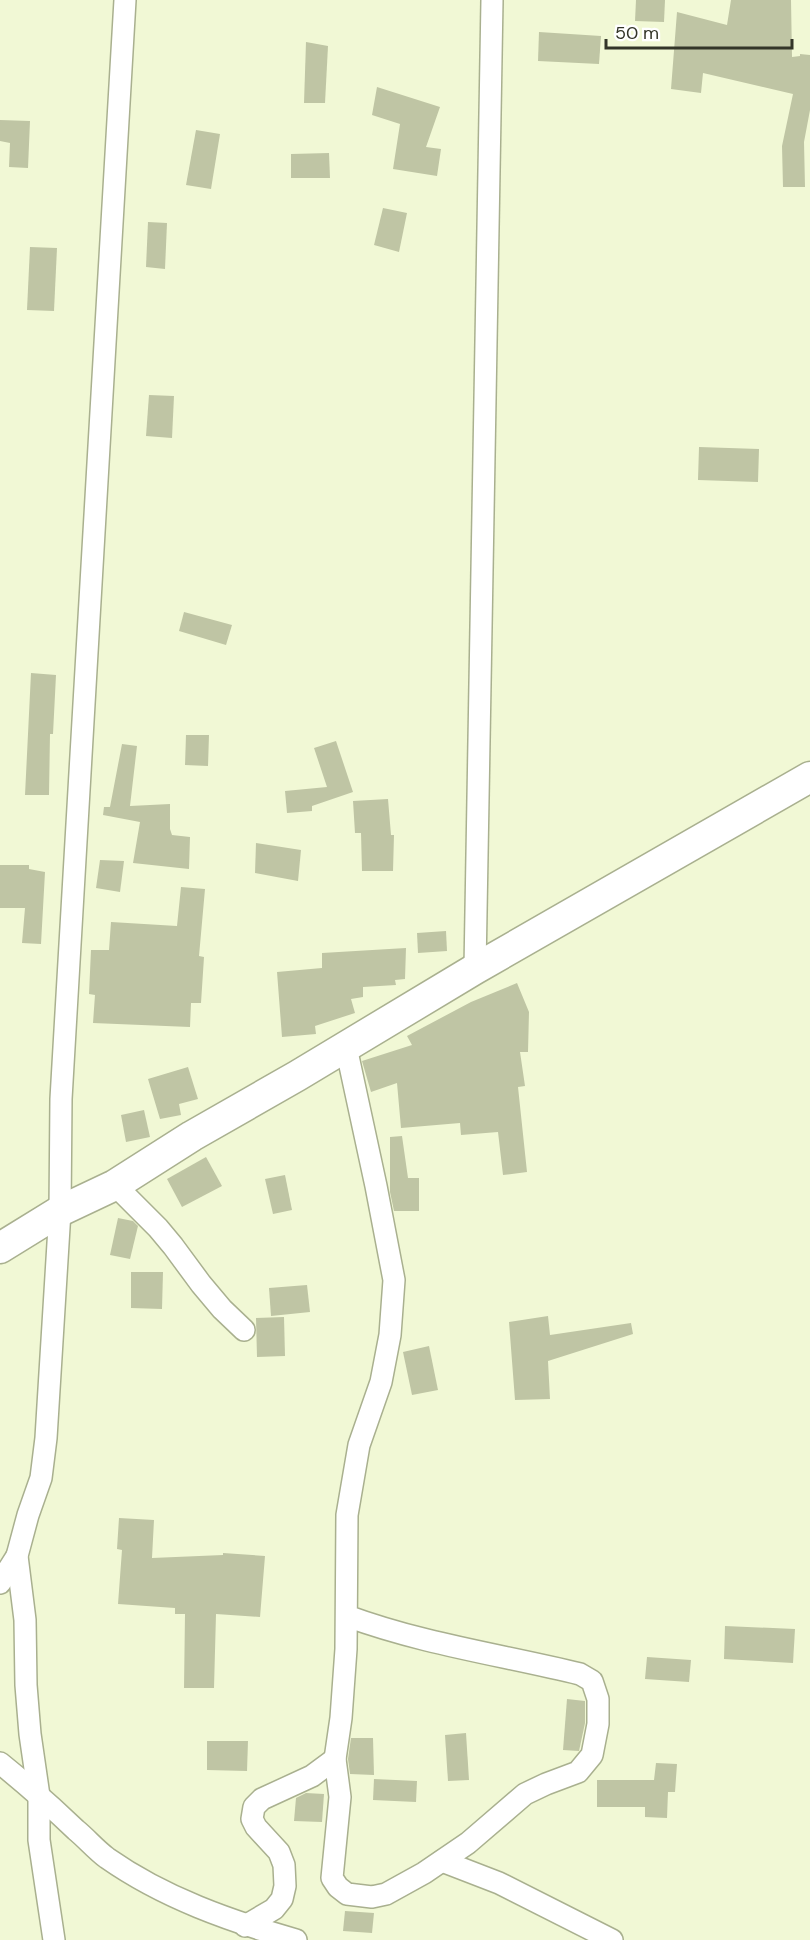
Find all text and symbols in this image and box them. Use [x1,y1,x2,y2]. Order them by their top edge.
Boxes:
scale bar [606,12,792,50]
text: 50 m [615,21,659,45]

